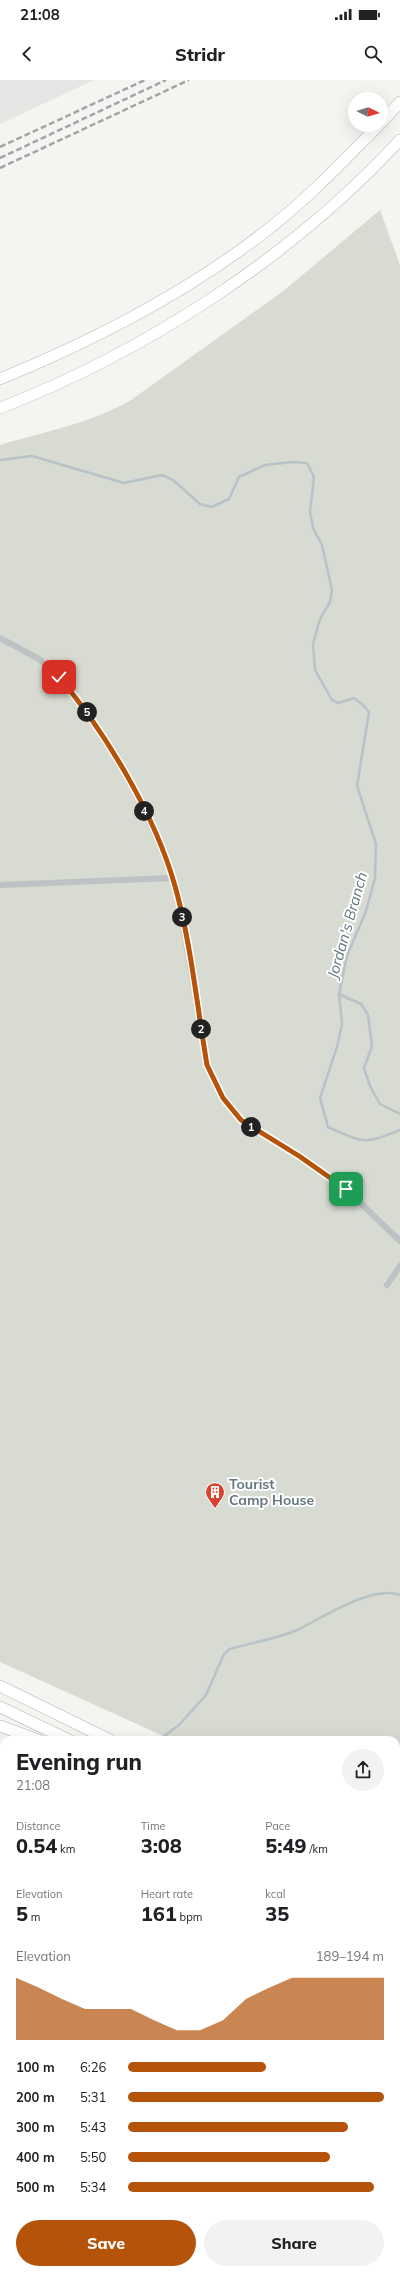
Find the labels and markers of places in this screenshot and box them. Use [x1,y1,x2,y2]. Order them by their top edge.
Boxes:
pin [42,660,76,694]
pin: 5 [77,702,97,722]
pin: 4 [134,801,154,821]
pin: 3 [172,907,192,927]
pin: 2 [191,1019,211,1039]
pin: 1 [241,1117,261,1137]
pin [329,1172,363,1206]
place label: Tourist Camp House [229,1475,315,1509]
building icon: Tourist Camp House [204,1481,226,1509]

